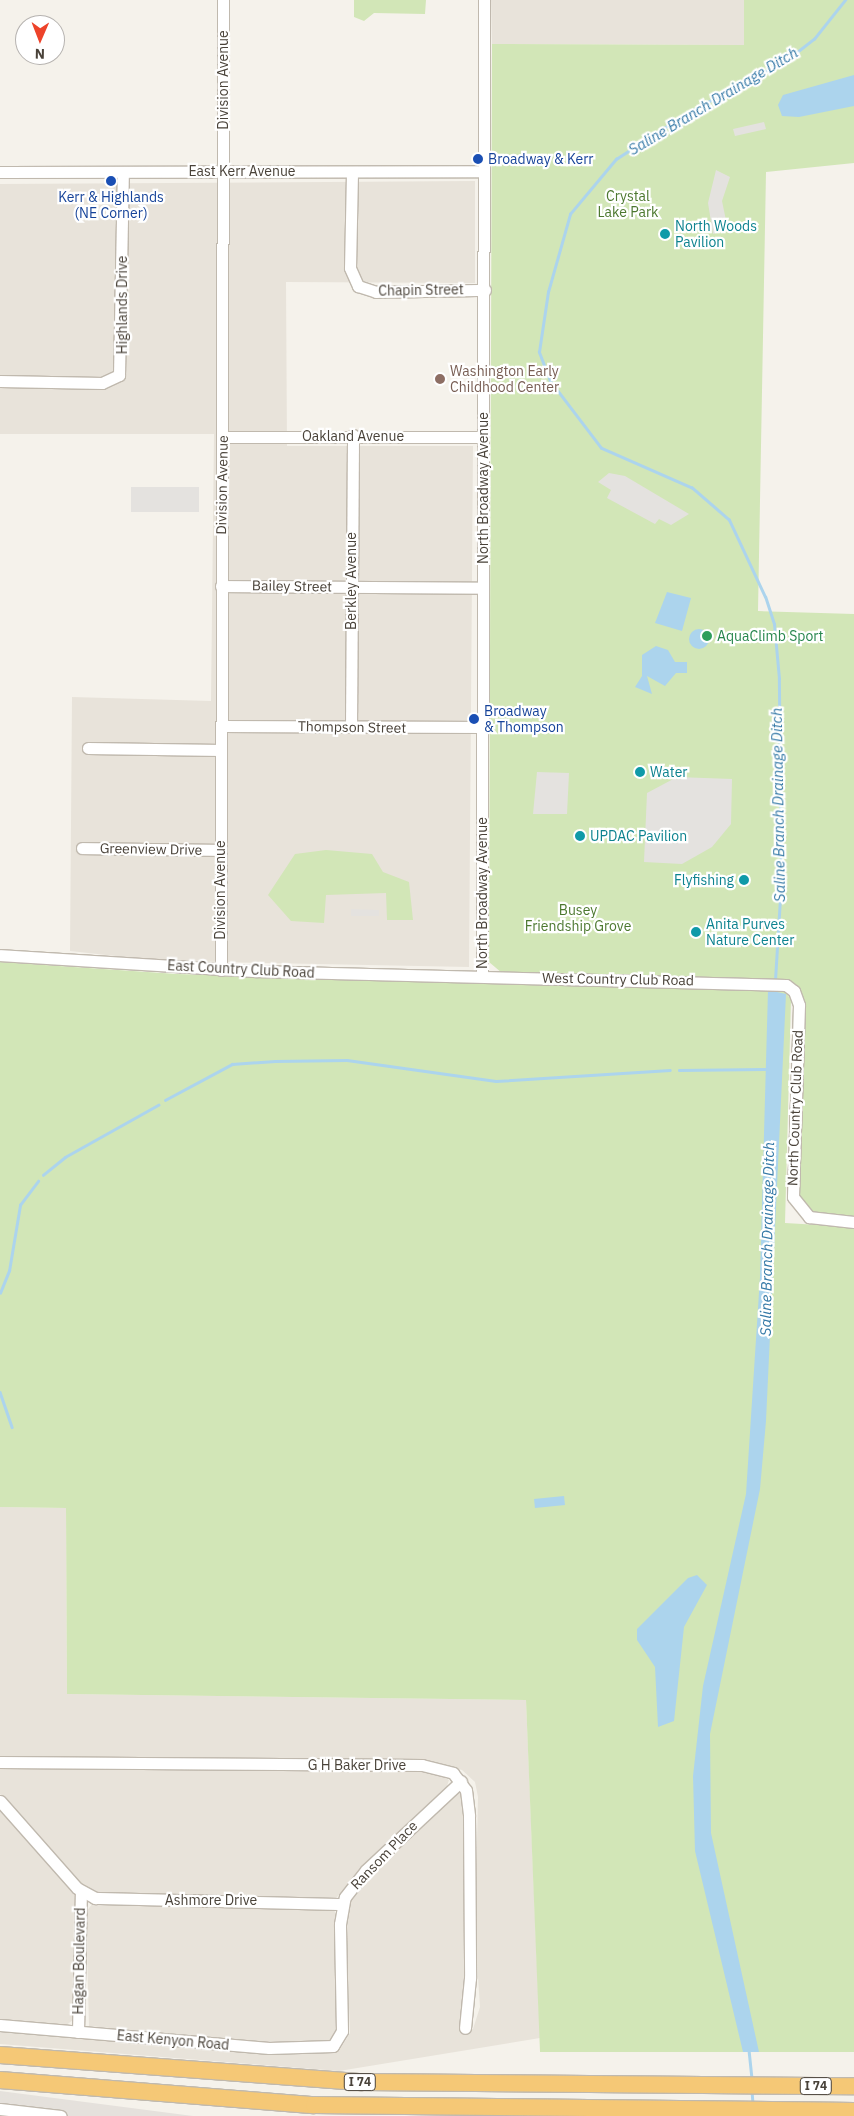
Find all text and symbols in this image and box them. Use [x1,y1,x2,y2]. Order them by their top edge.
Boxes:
north arrow [15,15,65,65]
street label: Division Avenue [215,30,231,130]
water label: Saline Branch Drainage Ditch [625,43,801,159]
text: N [35,45,45,63]
place label: Broadway & Kerr [488,151,593,167]
marker: Broadway & Kerr [472,153,484,165]
street label: East Kerr Avenue [188,163,296,179]
marker: Kerr & Highlands (NE Corner) [105,175,117,187]
park label: Crystal Lake Park [598,188,658,220]
place label: Kerr & Highlands (NE Corner) [58,189,164,222]
place label: North Woods Pavilion [675,218,757,250]
marker: North Woods Pavilion [659,228,671,240]
street label: Highlands Drive [114,256,130,354]
street label: Chapin Street [378,281,464,299]
place label: Washington Early Childhood Center [450,363,559,396]
marker: Washington Early Childhood Center [434,373,446,385]
street label: North Broadway Avenue [475,412,491,564]
street label: Oakland Avenue [302,428,404,444]
street label: Division Avenue [213,435,231,535]
street label: Berkley Avenue [343,532,359,630]
street label: Bailey Street [252,577,332,595]
place label: AquaClimb Sport [717,628,823,644]
marker: AquaClimb Sport [701,630,713,642]
place label: Broadway & Thompson [484,703,564,736]
water label: Saline Branch Drainage Ditch [767,708,789,902]
marker: Broadway & Thompson [468,713,480,725]
street label: Thompson Street [298,718,406,736]
place label: Water [650,764,687,780]
marker: Water [634,766,646,778]
street label: North Broadway Avenue [474,817,490,969]
place label: UPDAC Pavilion [590,828,687,844]
marker: UPDAC Pavilion [574,830,586,842]
street label: Greenview Drive [100,840,202,858]
street label: Division Avenue [212,840,228,940]
place label: Flyfishing [674,872,734,888]
marker: Flyfishing [738,874,750,886]
park label: Busey Friendship Grove [525,902,631,934]
place label: Anita Purves Nature Center [706,916,794,949]
marker: Anita Purves Nature Center [690,926,702,938]
street label: East Country Club Road [167,957,315,981]
street label: West Country Club Road [542,969,694,989]
street label: North Country Club Road [784,1030,806,1186]
water label: Saline Branch Drainage Ditch [756,1142,778,1336]
street label: G H Baker Drive [308,1757,406,1773]
street label: Ransom Place [347,1817,421,1893]
street label: Ashmore Drive [165,1892,257,1908]
street label: Hagan Boulevard [70,1907,88,2015]
street label: East Kenyon Road [116,2027,230,2053]
road number: I 74 [344,2072,376,2092]
road number: I 74 [800,2076,832,2096]

